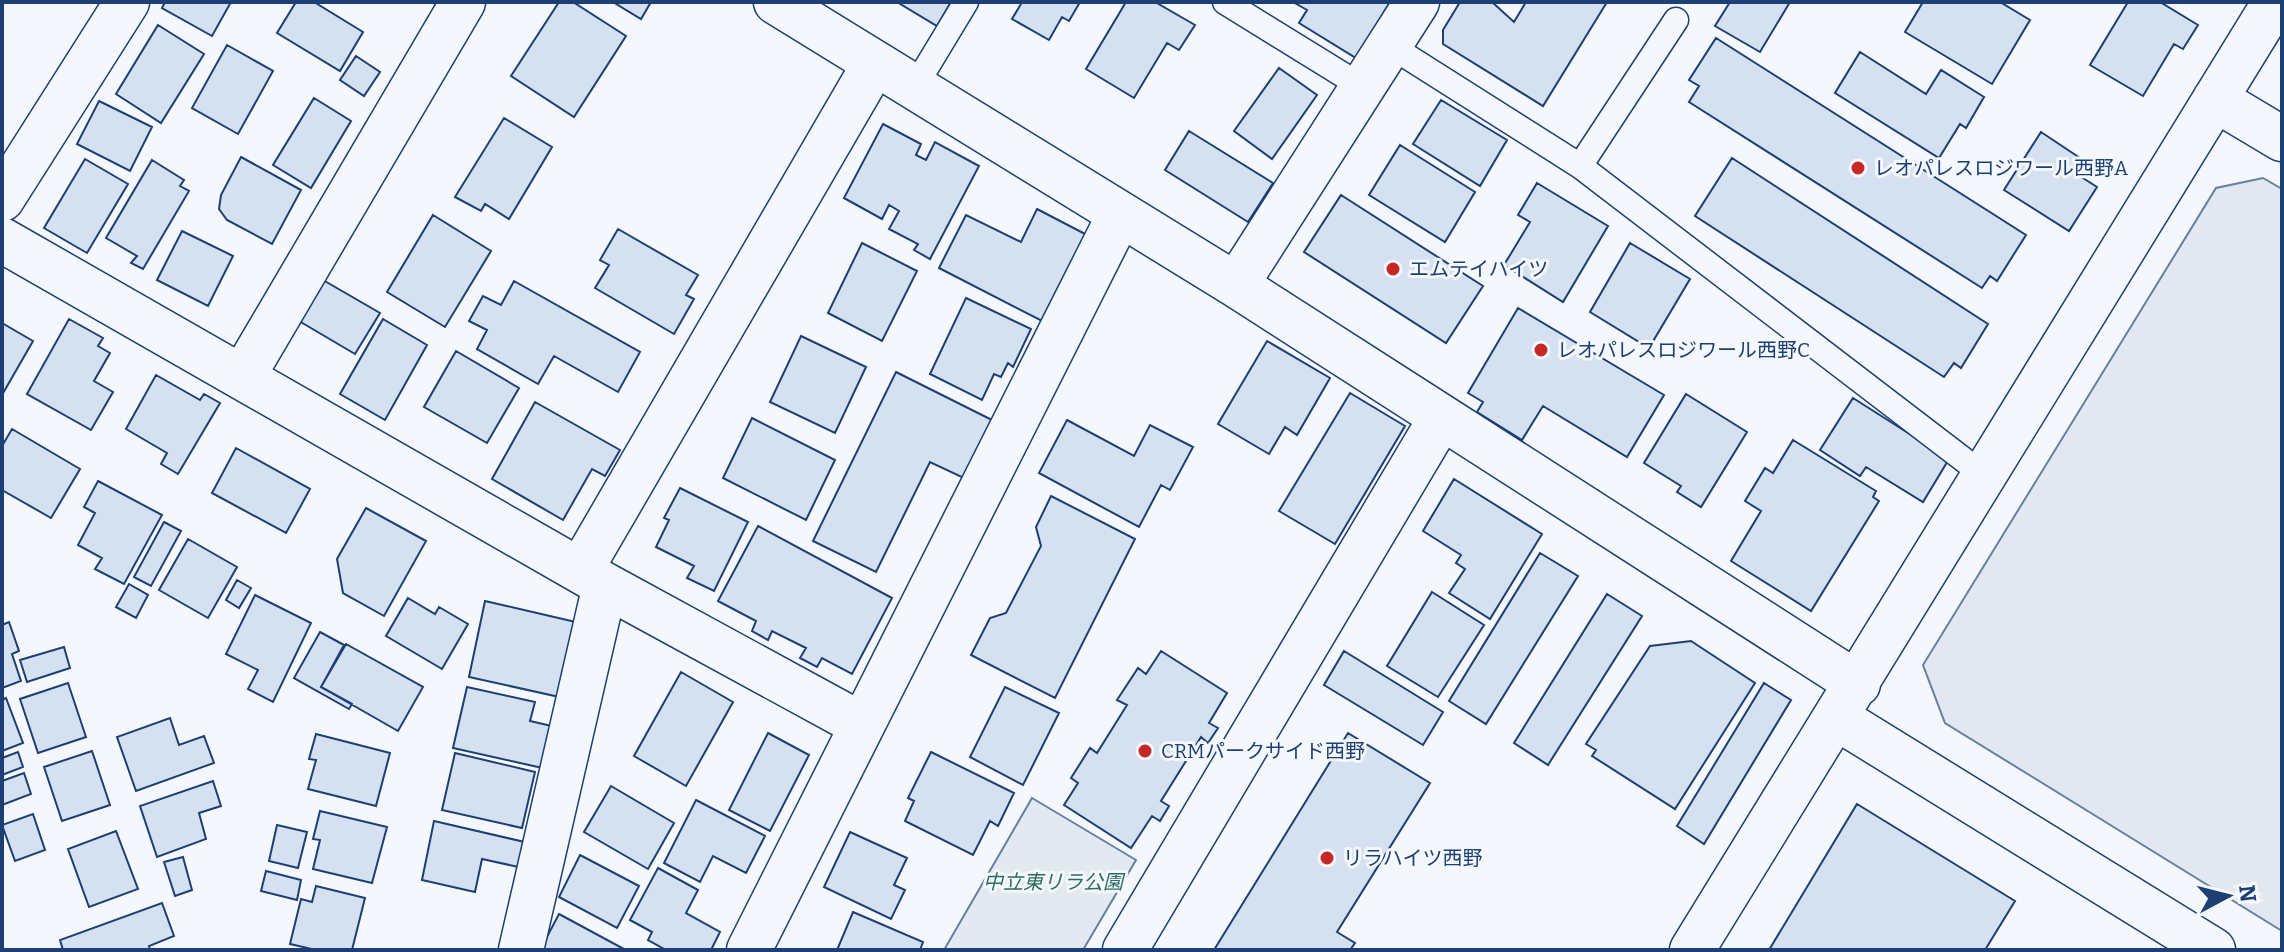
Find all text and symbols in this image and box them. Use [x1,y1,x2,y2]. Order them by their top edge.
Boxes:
place label: レオパレスロジワール西野A [1874,156,2129,180]
marker: レオパレスロジワール西野A [1849,159,1867,177]
place label: エムテイハイツ [1409,257,1548,281]
marker: エムテイハイツ [1384,260,1402,278]
place label: レオパレスロジワール西野C [1557,338,1810,362]
marker: レオパレスロジワール西野C [1532,341,1550,359]
place label: CRMパークサイド西野 [1161,739,1365,763]
marker: CRMパークサイド西野 [1136,742,1154,760]
place label: リラハイツ西野 [1343,846,1482,870]
marker: リラハイツ西野 [1318,849,1336,867]
north arrow [2188,856,2268,936]
park label: 中立東リラ公園 [983,870,1126,894]
text: N [2233,884,2262,904]

